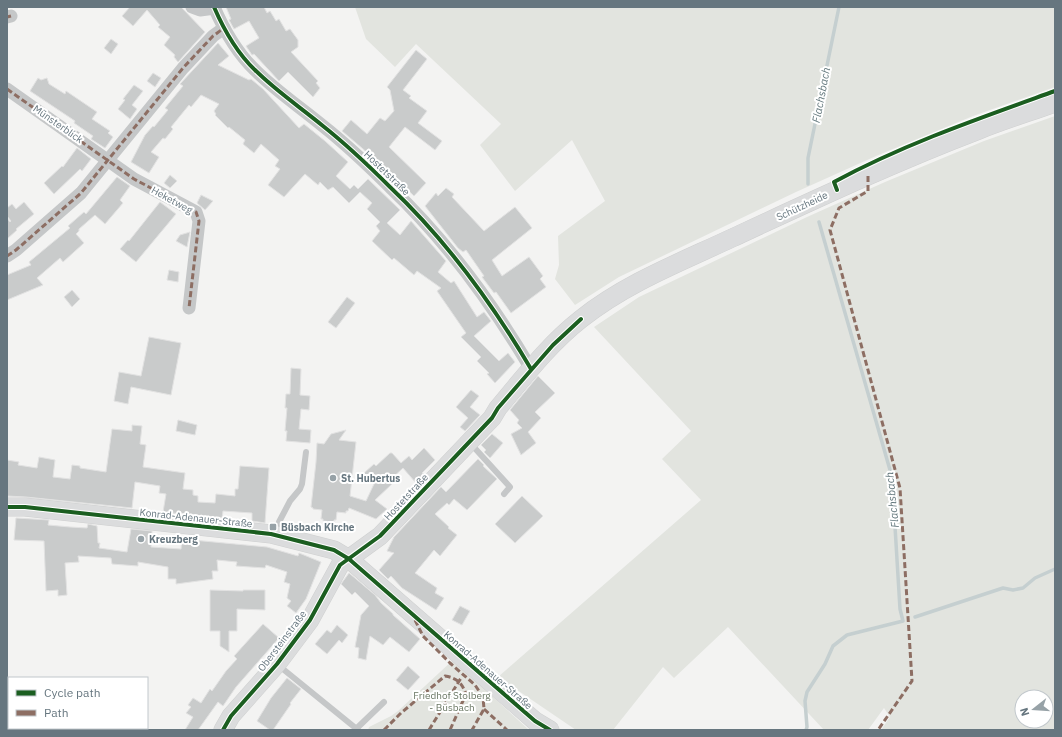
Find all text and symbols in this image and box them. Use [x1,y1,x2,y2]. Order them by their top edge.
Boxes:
water label: Flachsbach [809,66,833,124]
street label: Münsterblick [30,102,86,146]
street label: Hostetstraße [361,148,413,199]
street label: Heketweg [149,183,195,217]
street label: Schützheide [774,188,830,224]
street label: Hostetstraße [381,471,431,523]
water label: Flachsbach [882,471,902,529]
place label: St. Hubertus [341,472,400,485]
marker: St. Hubertus [328,473,338,483]
street label: Konrad-Adenauer-Straße [139,506,254,530]
place label: Büsbach Kirche [281,521,355,534]
marker: Büsbach Kirche [268,522,278,532]
place label: Kreuzberg [149,533,198,546]
marker: Kreuzberg [136,534,146,544]
street label: Obersteinstraße [255,607,310,674]
street label: Konrad-Adenauer-Straße [441,628,535,712]
legend [8,677,148,729]
text: Cycle path [44,685,101,700]
park label: Friedhof Stolberg - Büsbach [413,689,491,714]
north arrow [1014,689,1054,729]
text: Path [44,705,69,720]
text: N [1017,706,1032,718]

